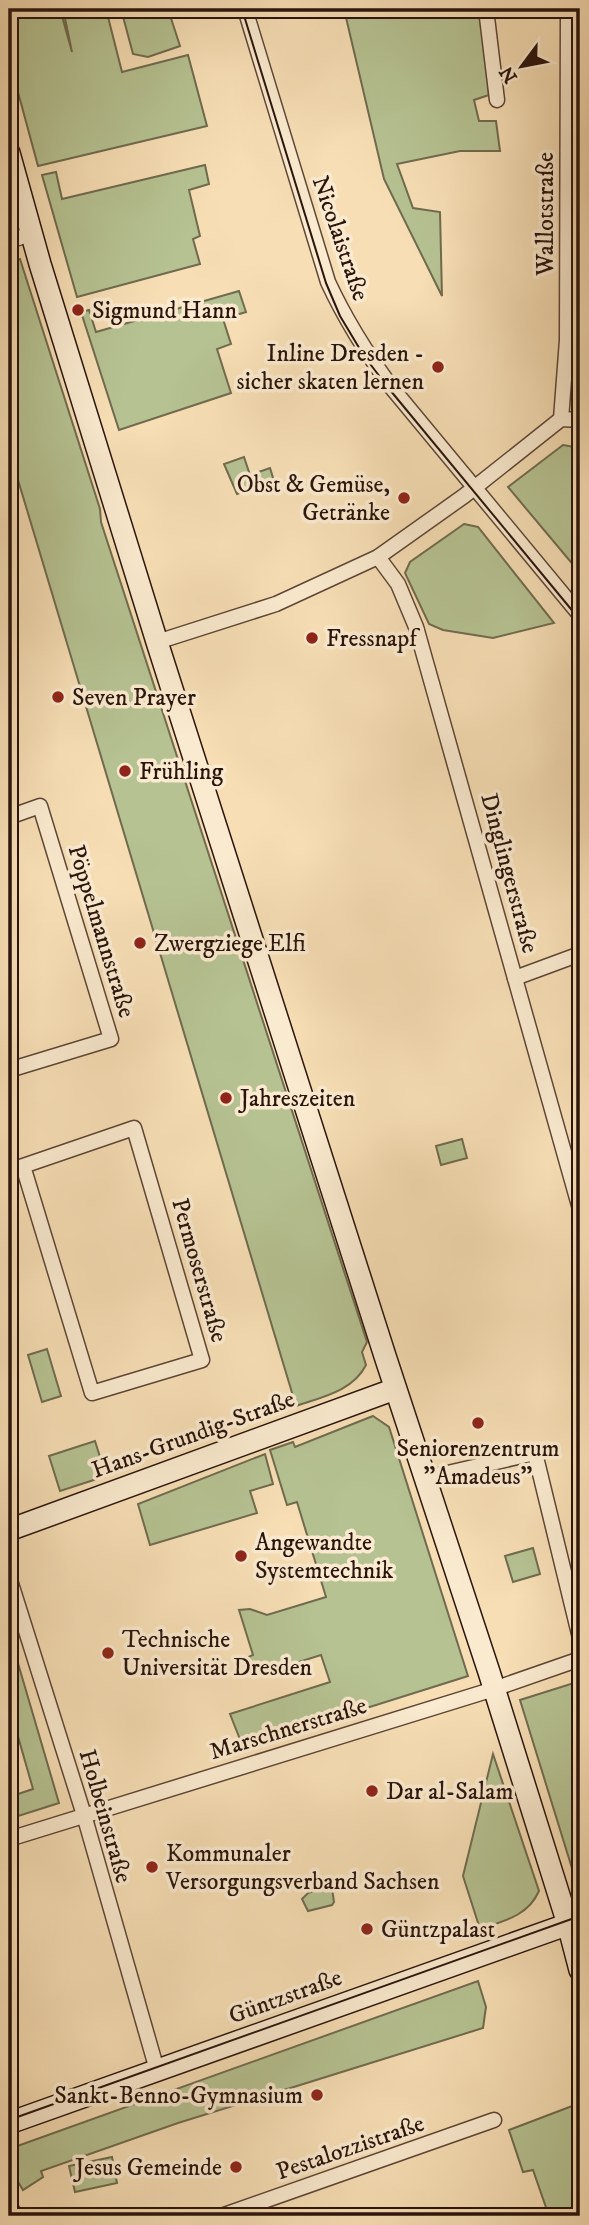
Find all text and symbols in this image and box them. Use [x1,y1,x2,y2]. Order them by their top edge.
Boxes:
north arrow [488,32,558,102]
text: N [495,61,523,87]
street label: Wallotstraße [531,152,561,277]
street label: Nicolaistraße [305,172,375,305]
place label: Sigmund Hann [92,296,237,326]
marker: Sigmund Hann [70,302,86,318]
place label: Inline Dresden - sicher skaten lernen [237,339,424,397]
marker: Inline Dresden - sicher skaten lernen [430,359,446,375]
place label: Obst & Gemüse, Getränke [237,470,390,528]
marker: Obst & Gemüse, Getränke [396,490,412,506]
place label: Fressnapf [326,624,420,654]
marker: Fressnapf [304,630,320,646]
place label: Seven Prayer [72,683,196,713]
marker: Seven Prayer [50,689,66,705]
place label: Frühling [139,757,224,787]
marker: Frühling [117,763,133,779]
street label: Dinglingerstraße [473,790,545,956]
street label: Pöppelmannstraße [61,841,142,1021]
place label: Zwergziege Elfi [154,929,306,959]
marker: Zwergziege Elfi [132,935,148,951]
place label: Jahreszeiten [238,1084,356,1114]
marker: Jahreszeiten [218,1090,234,1106]
street label: Permoserstraße [164,1195,234,1346]
street label: Hans-Grundig-Straße [88,1384,299,1486]
marker: Seniorenzentrum "Amadeus" [470,1415,486,1431]
place label: Seniorenzentrum "Amadeus" [396,1434,560,1492]
place label: Angewandte Systemtechnik [255,1528,394,1586]
marker: Angewandte Systemtechnik [233,1548,249,1564]
place label: Technische Universität Dresden [122,1625,313,1683]
marker: Technische Universität Dresden [100,1645,116,1661]
street label: Marschnerstraße [206,1691,370,1767]
street label: Holbeinstraße [72,1746,138,1887]
place label: Dar al-Salam [386,1777,514,1807]
marker: Dar al-Salam [364,1783,380,1799]
place label: Kommunaler Versorgungsverband Sachsen [165,1839,440,1897]
marker: Kommunaler Versorgungsverband Sachsen [144,1859,160,1875]
place label: Güntzpalast [381,1915,496,1945]
marker: Güntzpalast [359,1921,375,1937]
street label: Güntzstraße [225,1963,346,2031]
place label: Sankt-Benno-Gymnasium [54,2081,303,2111]
marker: Sankt-Benno-Gymnasium [309,2087,325,2103]
street label: Pestalozzistraße [272,2109,428,2187]
place label: Jesus Gemeinde [73,2153,222,2183]
marker: Jesus Gemeinde [228,2159,244,2175]

